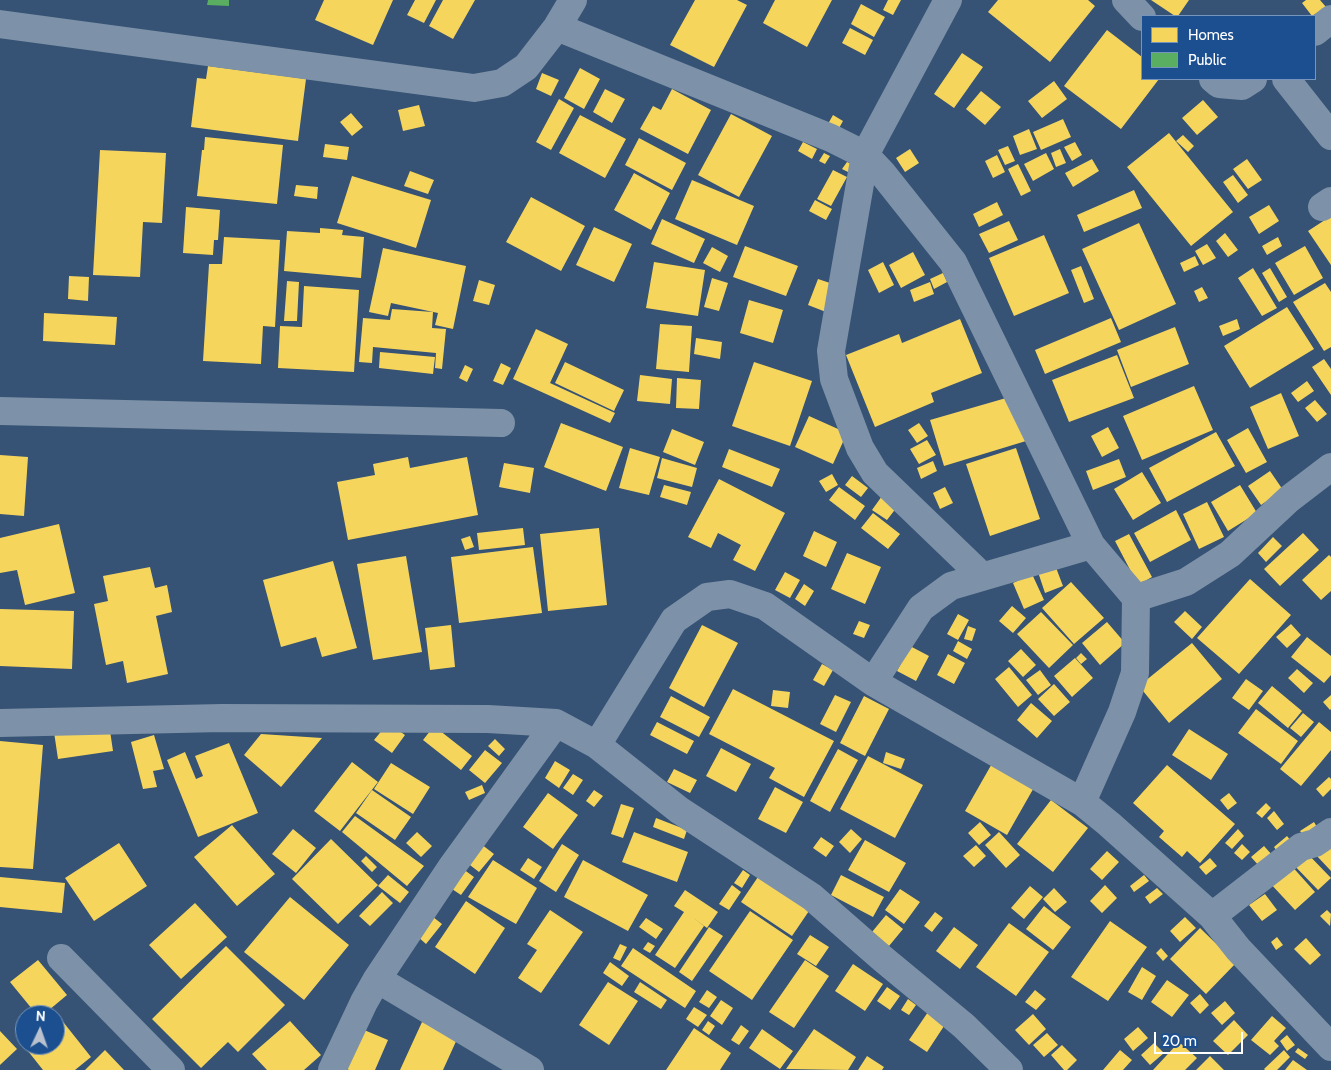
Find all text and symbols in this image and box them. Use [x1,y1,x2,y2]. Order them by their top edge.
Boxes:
legend [1141,15,1316,80]
text: Homes [1188,26,1234,44]
text: Public [1188,51,1226,69]
north arrow [15,1005,65,1055]
text: N [35,1007,46,1025]
scale bar [1156,1022,1245,1054]
text: 20 m [1162,1032,1197,1050]

